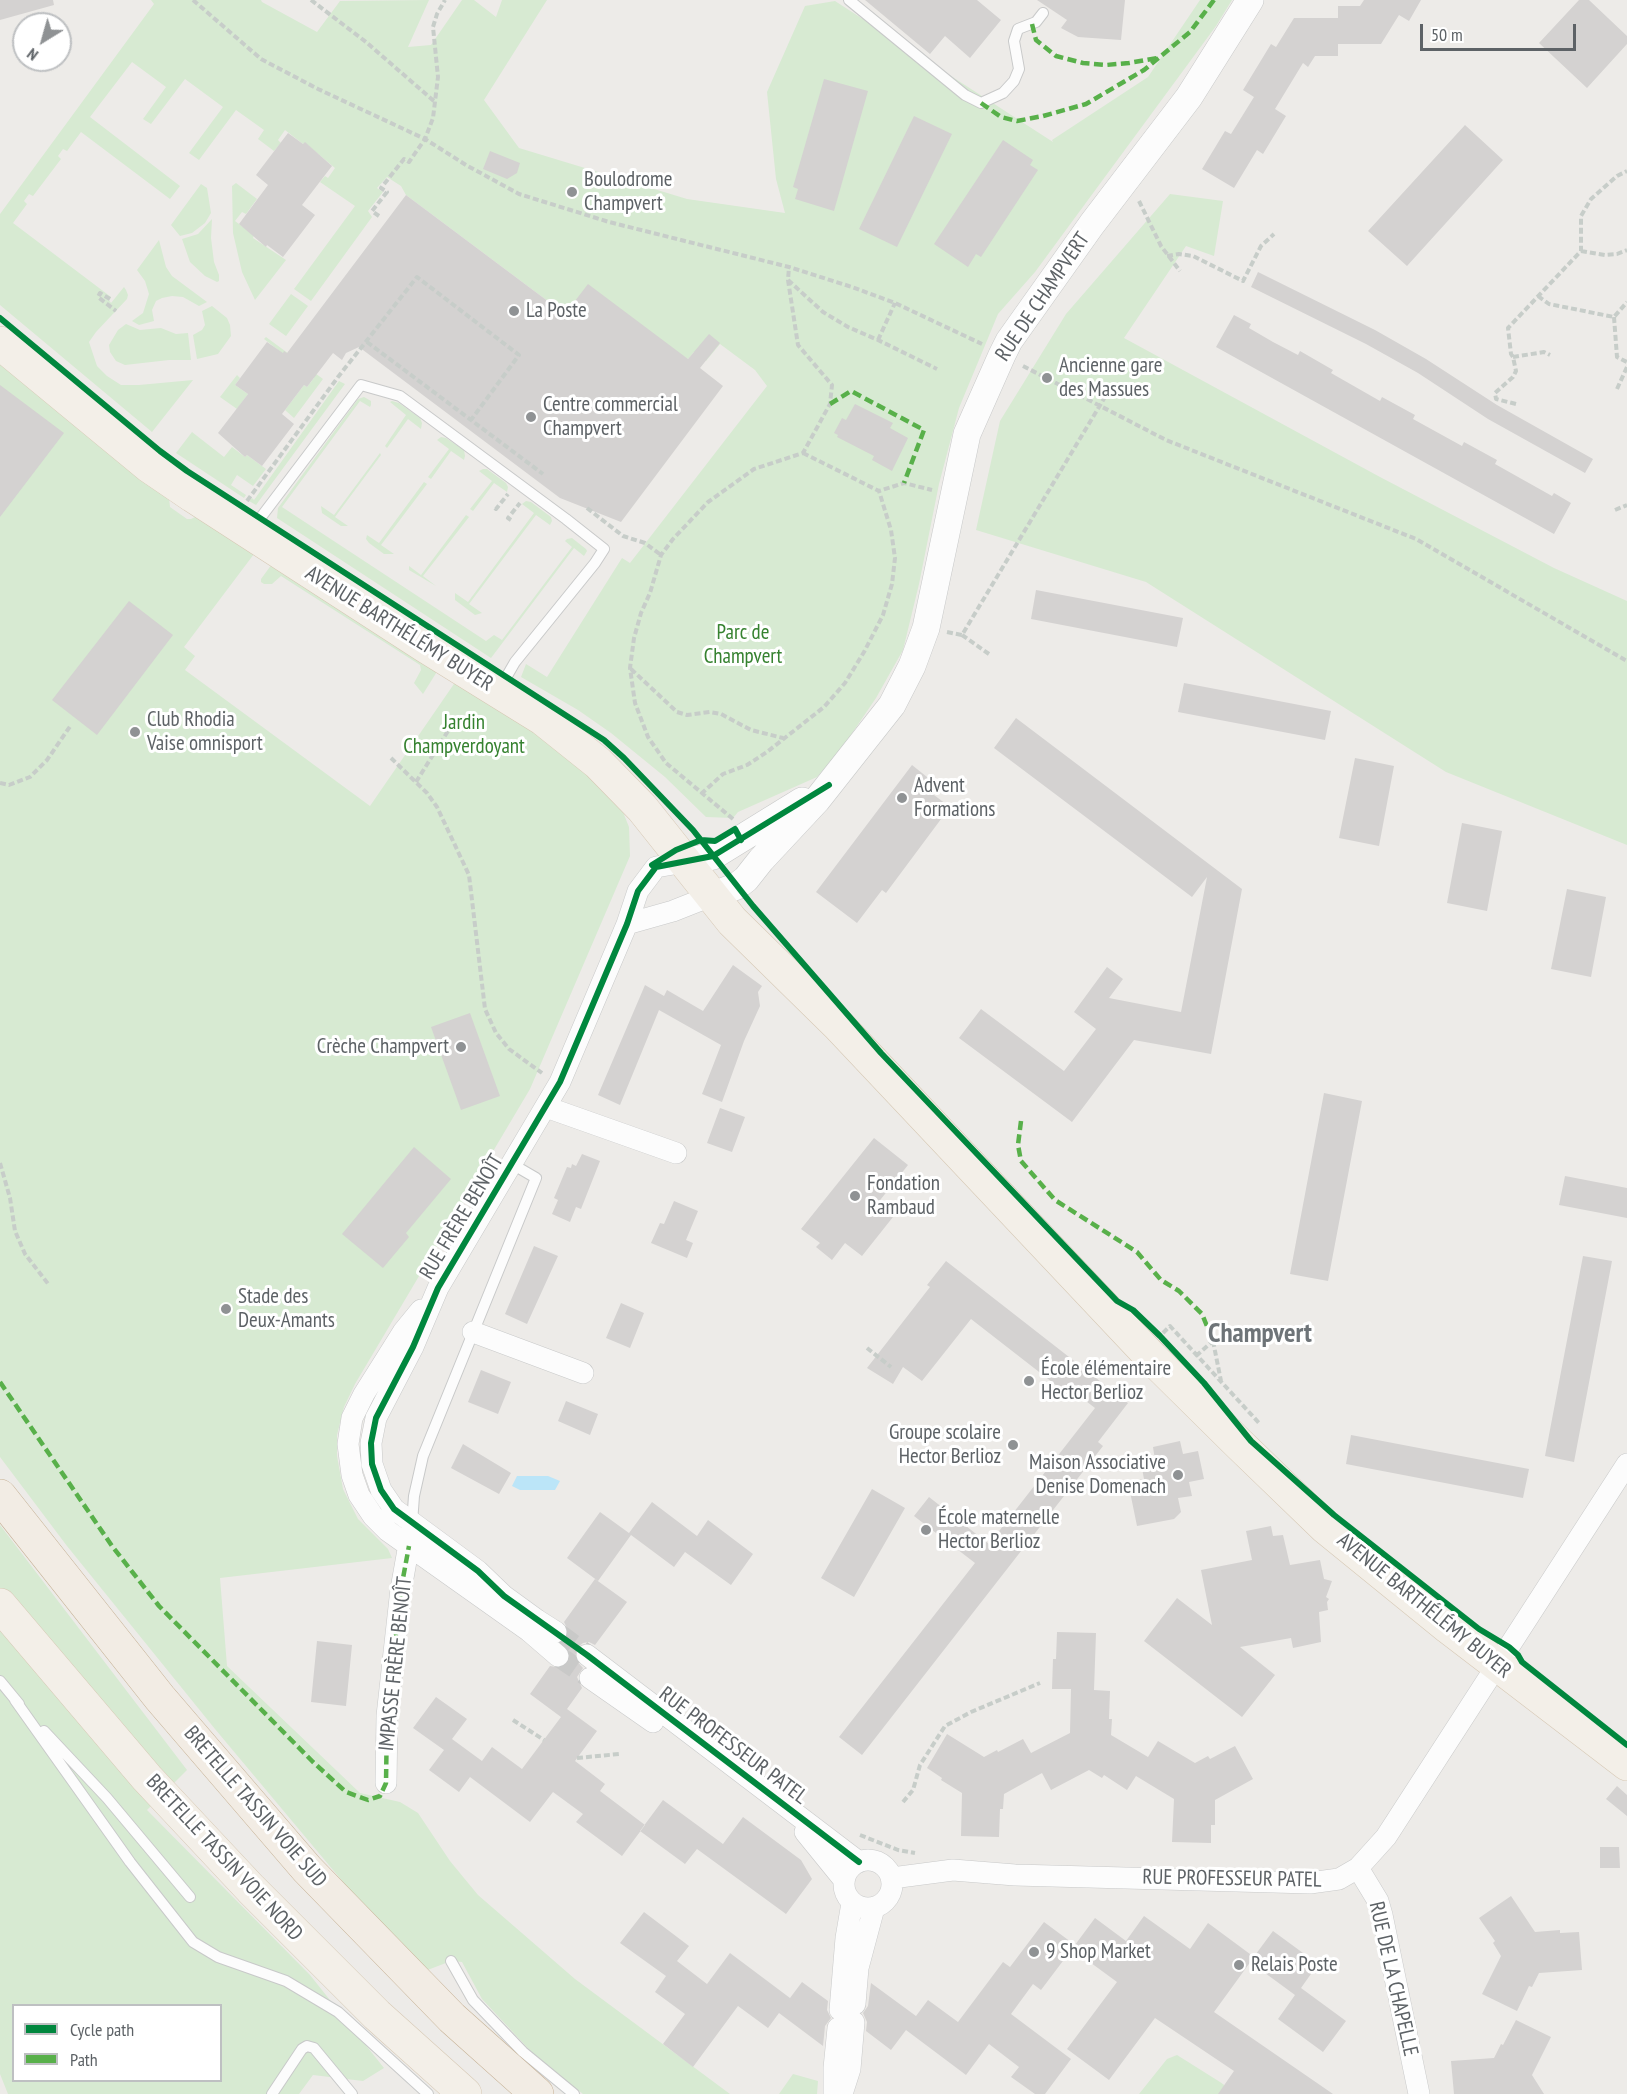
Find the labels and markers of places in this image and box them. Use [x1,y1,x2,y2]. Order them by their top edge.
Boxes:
place label: Boulodrome Champvert [584,167,672,217]
marker: Boulodrome Champvert [565,185,579,199]
place label: La Poste [526,298,587,324]
marker: La Poste [507,304,521,318]
place label: Ancienne gare des Massues [1059,353,1162,403]
marker: Ancienne gare des Massues [1040,371,1054,385]
place label: Centre commercial Champvert [543,392,678,442]
marker: Centre commercial Champvert [524,410,538,424]
place label: Club Rhodia Vaise omnisport [147,707,263,757]
marker: Club Rhodia Vaise omnisport [128,725,142,739]
place label: Advent Formations [914,773,995,823]
marker: Advent Formations [895,791,909,805]
place label: Crèche Champvert [317,1034,449,1060]
marker: Crèche Champvert [454,1040,468,1054]
place label: Fondation Rambaud [867,1171,940,1221]
marker: Fondation Rambaud [848,1189,862,1203]
place label: Stade des Deux-Amants [238,1284,335,1334]
marker: Stade des Deux-Amants [219,1302,233,1316]
place label: École élémentaire Hector Berlioz [1041,1356,1171,1406]
marker: École élémentaire Hector Berlioz [1022,1374,1036,1388]
place label: Groupe scolaire Hector Berlioz [889,1420,1001,1470]
marker: Groupe scolaire Hector Berlioz [1006,1438,1020,1452]
place label: Maison Associative Denise Domenach [1029,1450,1166,1500]
marker: Maison Associative Denise Domenach [1171,1468,1185,1482]
place label: École maternelle Hector Berlioz [938,1505,1060,1555]
marker: École maternelle Hector Berlioz [919,1523,933,1537]
place label: 9 Shop Market [1046,1939,1151,1965]
marker: 9 Shop Market [1027,1945,1041,1959]
place label: Relais Poste [1251,1952,1338,1978]
marker: Relais Poste [1232,1958,1246,1972]

